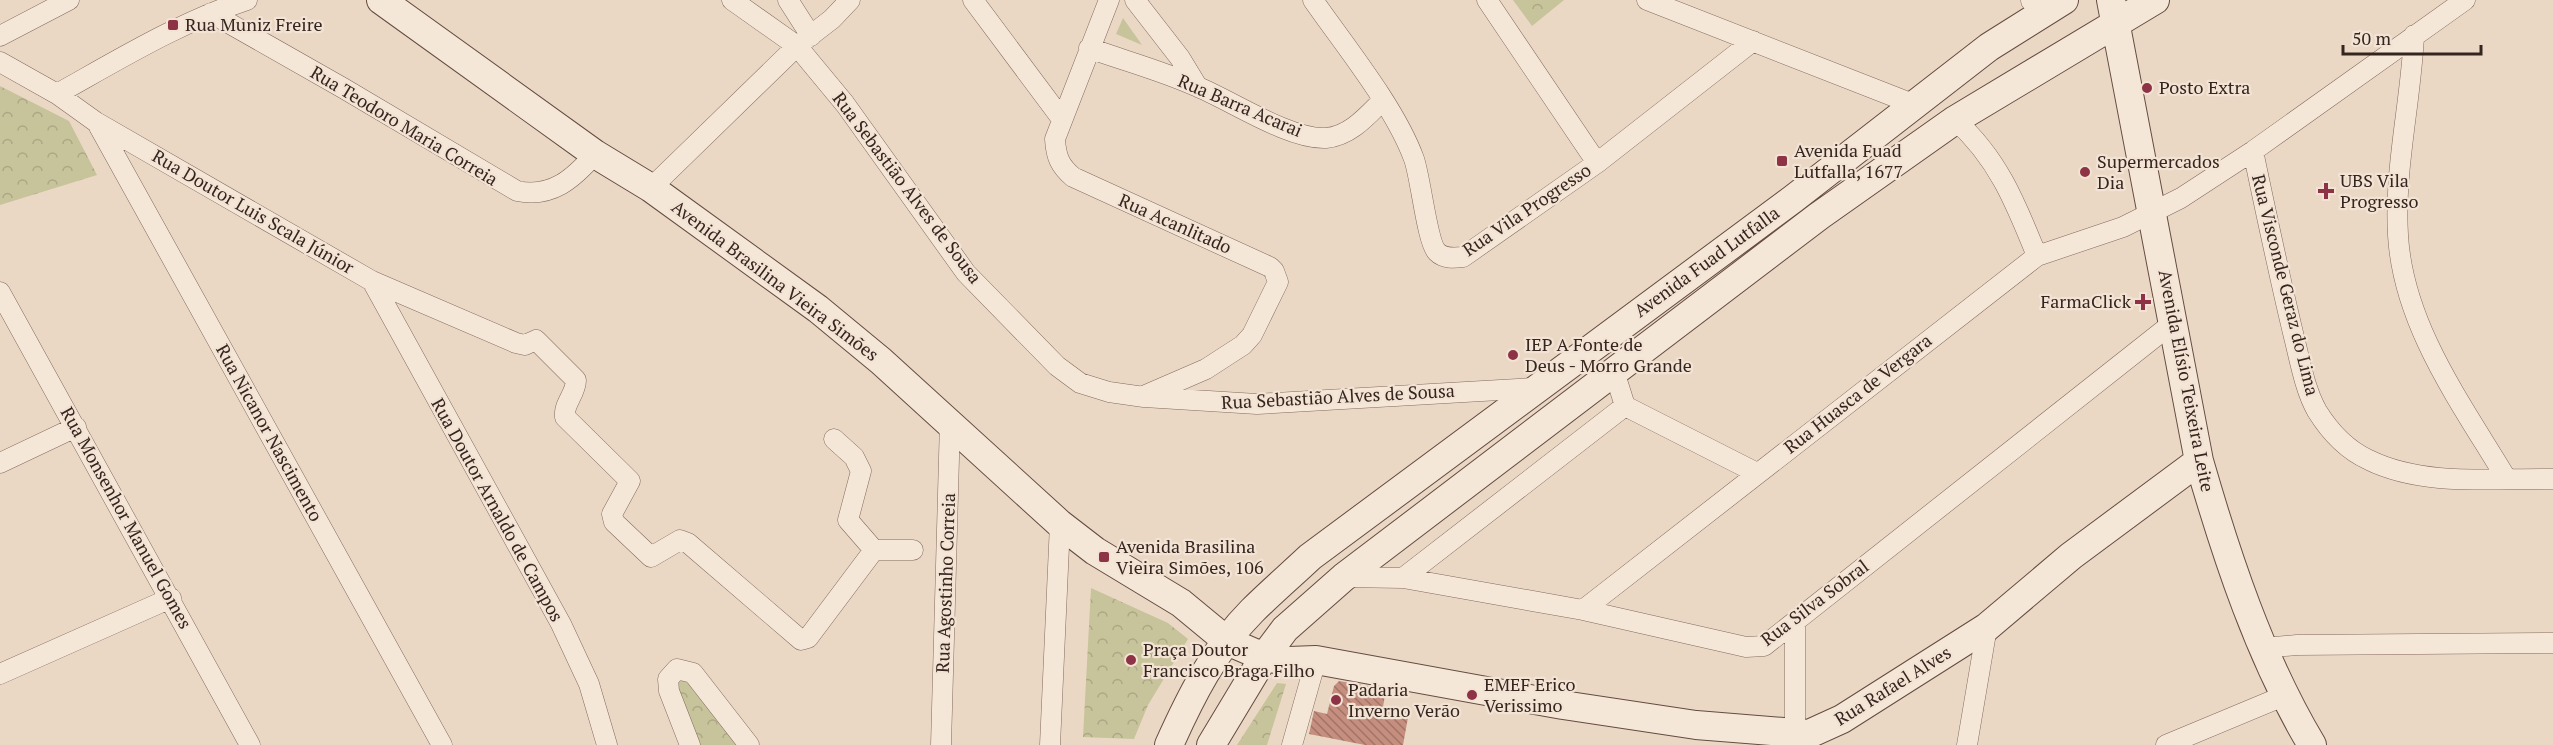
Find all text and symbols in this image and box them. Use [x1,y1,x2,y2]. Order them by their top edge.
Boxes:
place label: Rua Muniz Freire [185,12,323,36]
marker: Rua Muniz Freire [166,18,180,32]
scale bar [2343,18,2481,56]
text: 50 m [2352,26,2392,50]
street label: Rua Teodoro Maria Correia [306,60,503,191]
street label: Rua Barra Acarai [1175,68,1306,142]
place label: Posto Extra [2159,75,2250,99]
marker: Posto Extra [2140,81,2154,95]
street label: Rua Sebastião Alves de Sousa [828,87,988,288]
place label: Avenida Fuad Lutfalla, 1677 [1794,138,1903,183]
street label: Rua Doutor Luis Scala Júnior [148,143,359,279]
place label: Supermercados Dia [2097,149,2220,194]
marker: Avenida Fuad Lutfalla, 1677 [1775,154,1789,168]
street label: Rua Vila Progresso [1458,157,1595,261]
marker: Supermercados Dia [2078,165,2092,179]
place label: UBS Vila Progresso [2340,168,2419,213]
street label: Rua Visconde Geraz do Lima [2247,172,2325,398]
marker: UBS Vila Progresso [2317,182,2335,200]
street label: Rua Acanlitado [1115,187,1236,259]
street label: Avenida Brasilina Vieira Simões [667,194,884,366]
street label: Avenida Fuad Lutfalla [1629,200,1784,322]
street label: Avenida Elísio Teixeira Leite [2154,268,2220,494]
place label: FarmaClick [2040,289,2132,313]
marker: FarmaClick [2136,295,2150,309]
street label: Rua Huasca de Vergara [1778,328,1936,459]
place label: IEP A Fonte de Deus - Morro Grande [1525,332,1692,377]
street label: Rua Nicanor Nascimento [211,340,329,525]
marker: IEP A Fonte de Deus - Morro Grande [1506,348,1520,362]
street label: Rua Sebastião Alves de Sousa [1221,378,1455,414]
street label: Rua Doutor Arnaldo de Campos [426,393,569,626]
street label: Rua Monsenhor Manuel Gomes [56,402,198,633]
street label: Rua Agostinho Correia [930,493,960,673]
place label: Avenida Brasilina Vieira Simões, 106 [1116,534,1264,579]
marker: Avenida Brasilina Vieira Simões, 106 [1097,550,1111,564]
street label: Rua Silva Sobral [1756,554,1873,651]
place label: Praça Doutor Francisco Braga Filho [1143,637,1315,682]
street label: Rua Rafael Alves [1830,640,1955,731]
marker: Praça Doutor Francisco Braga Filho [1124,653,1138,667]
place label: EMEF Erico Verissimo [1484,672,1576,717]
place label: Padaria Inverno Verão [1348,677,1460,722]
marker: EMEF Erico Verissimo [1465,688,1479,702]
marker: Padaria Inverno Verão [1329,693,1343,707]

